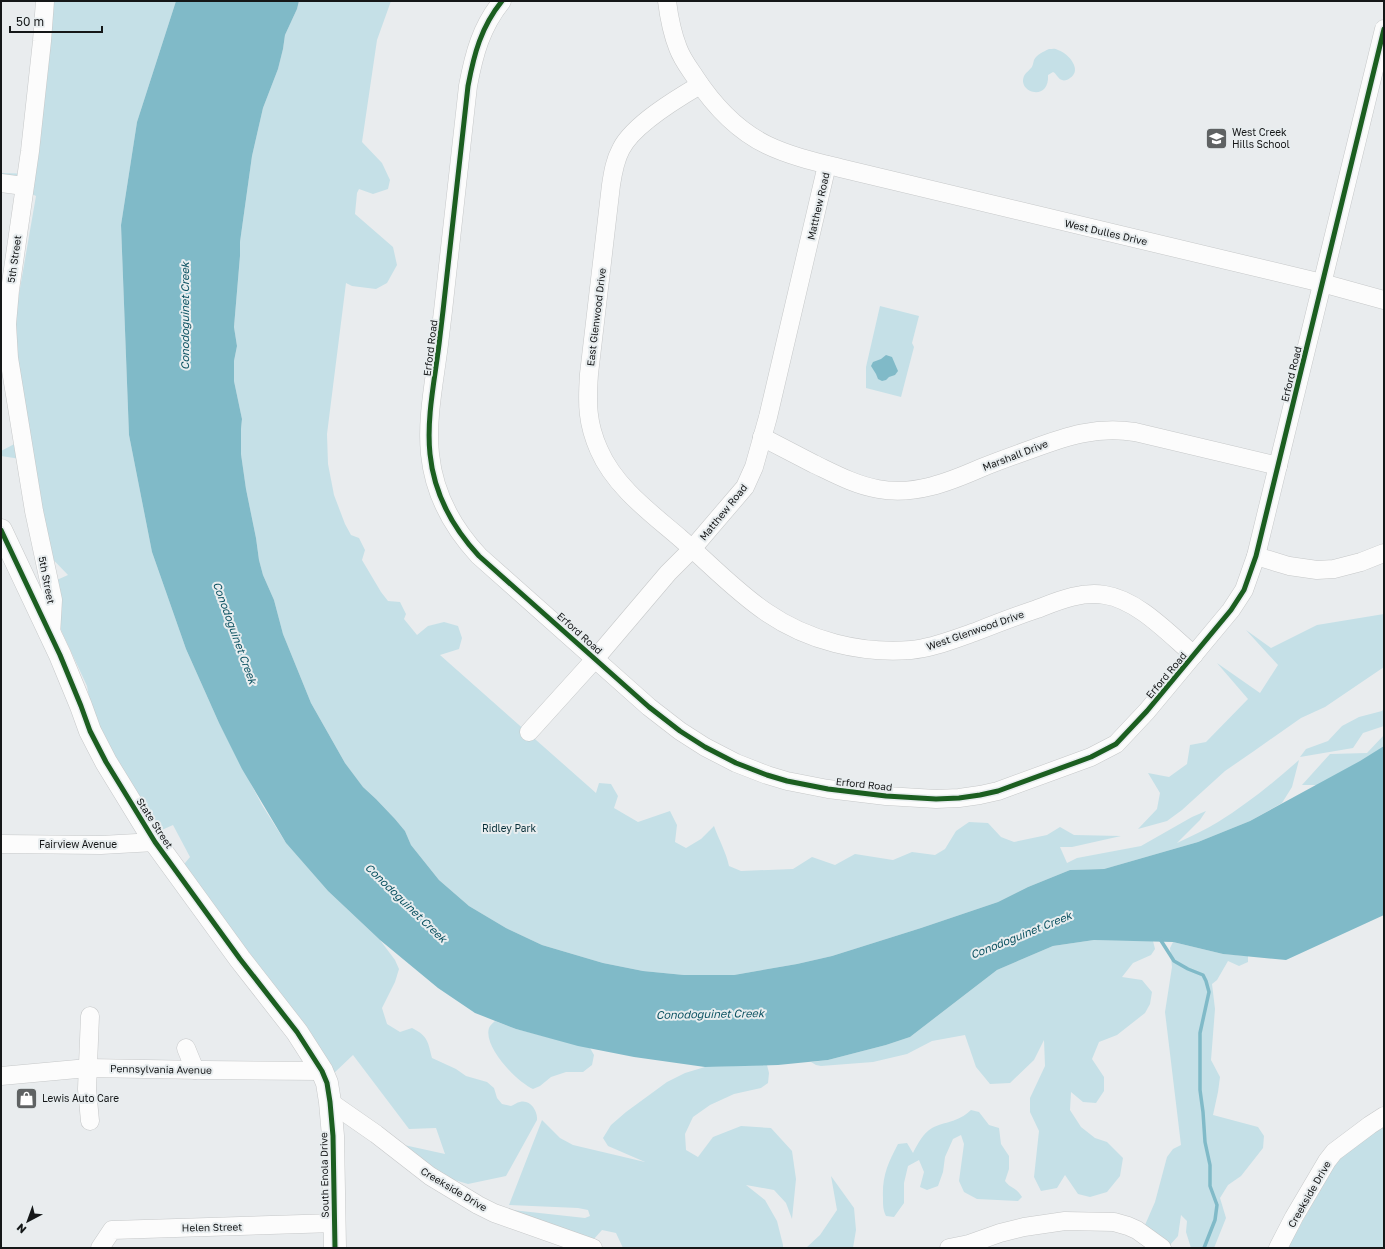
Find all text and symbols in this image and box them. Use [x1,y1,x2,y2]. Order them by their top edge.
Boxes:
scale bar [10,8,102,34]
text: 50 m [16,14,44,29]
school or university icon: West Creek Hills School [1203,125,1229,151]
place label: West Creek Hills School [1232,126,1290,150]
street label: Matthew Road [804,171,832,241]
street label: West Dulles Drive [1063,217,1149,247]
street label: 5th Street [5,234,23,284]
water label: Conodoguinet Creek [178,260,192,370]
street label: East Glenwood Drive [584,267,608,367]
street label: Erford Road [421,319,439,377]
street label: Erford Road [1278,345,1304,403]
street label: Marshall Drive [981,437,1050,473]
street label: Matthew Road [697,481,749,543]
street label: 5th Street [37,555,57,605]
water label: Conodoguinet Creek [210,580,261,688]
street label: West Glenwood Drive [925,608,1025,652]
street label: Erford Road [555,610,605,656]
street label: Erford Road [1143,649,1189,701]
street label: Erford Road [835,775,893,793]
street label: State Street [134,796,176,850]
park label: Ridley Park [482,822,536,834]
street label: Fairview Avenue [39,838,117,850]
water label: Conodoguinet Creek [362,860,451,947]
water label: Conodoguinet Creek [968,908,1075,962]
water label: Conodoguinet Creek [656,1006,766,1022]
street label: Pennsylvania Avenue [110,1062,212,1076]
shop icon: Lewis Auto Care [14,1085,40,1111]
place label: Lewis Auto Care [42,1092,119,1104]
street label: South Enola Drive [317,1132,331,1218]
street label: Creekside Drive [1285,1158,1333,1230]
street label: Creekside Drive [419,1165,489,1214]
north arrow [8,1201,48,1241]
street label: Helen Street [182,1220,242,1234]
text: N [14,1221,29,1237]

